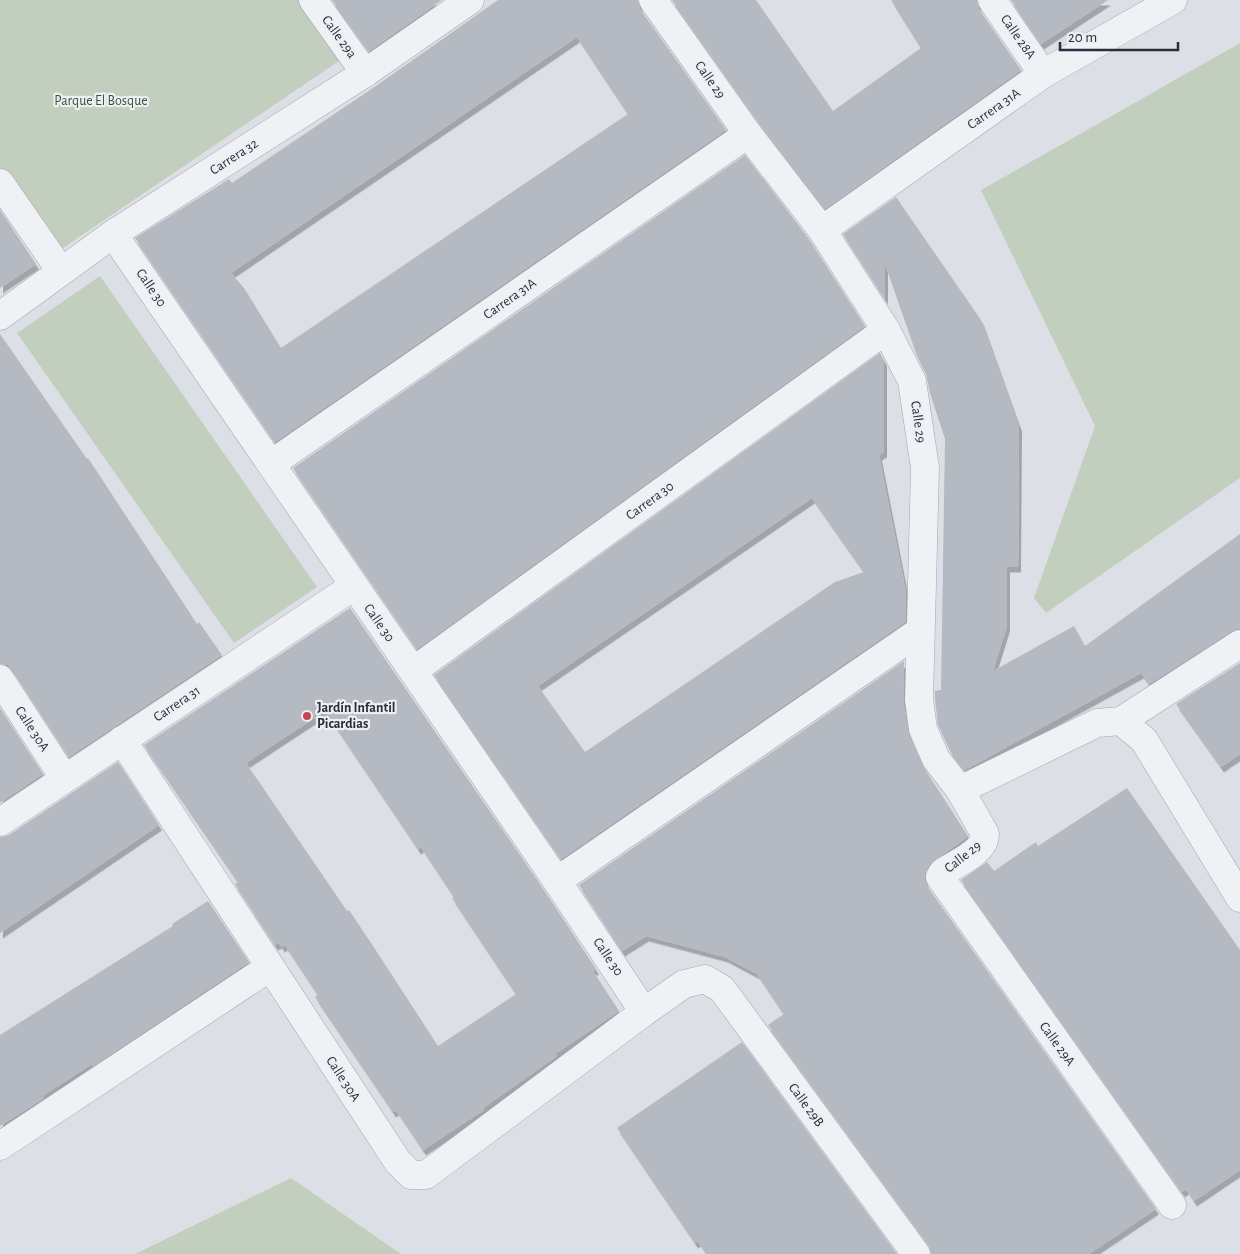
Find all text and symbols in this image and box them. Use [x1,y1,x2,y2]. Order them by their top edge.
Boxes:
street label: Calle 28A [998,12,1038,62]
street label: Calle 29a [319,13,359,61]
scale bar [1060,20,1178,52]
text: 20 m [1068,30,1097,45]
street label: Calle 29 [692,59,728,101]
street label: Carrera 31A [965,86,1023,132]
park label: Parque El Bosque [54,94,148,108]
street label: Carrera 32 [207,136,261,178]
street label: Calle 30 [133,266,169,310]
street label: Carrera 31A [481,276,539,322]
street label: Calle 29 [908,400,928,444]
street label: Carrera 30 [623,479,677,523]
street label: Calle 30 [361,602,397,644]
street label: Carrera 31 [151,683,203,725]
place label: Jardín Infantil Picardias [317,701,395,731]
street label: Calle 30A [12,704,52,754]
marker: Jardín Infantil Picardias [301,710,313,722]
street label: Calle 29 [942,838,984,876]
street label: Calle 30 [590,935,626,979]
street label: Calle 29A [1036,1019,1078,1069]
street label: Calle 30A [323,1054,363,1104]
street label: Calle 29B [786,1081,826,1129]

